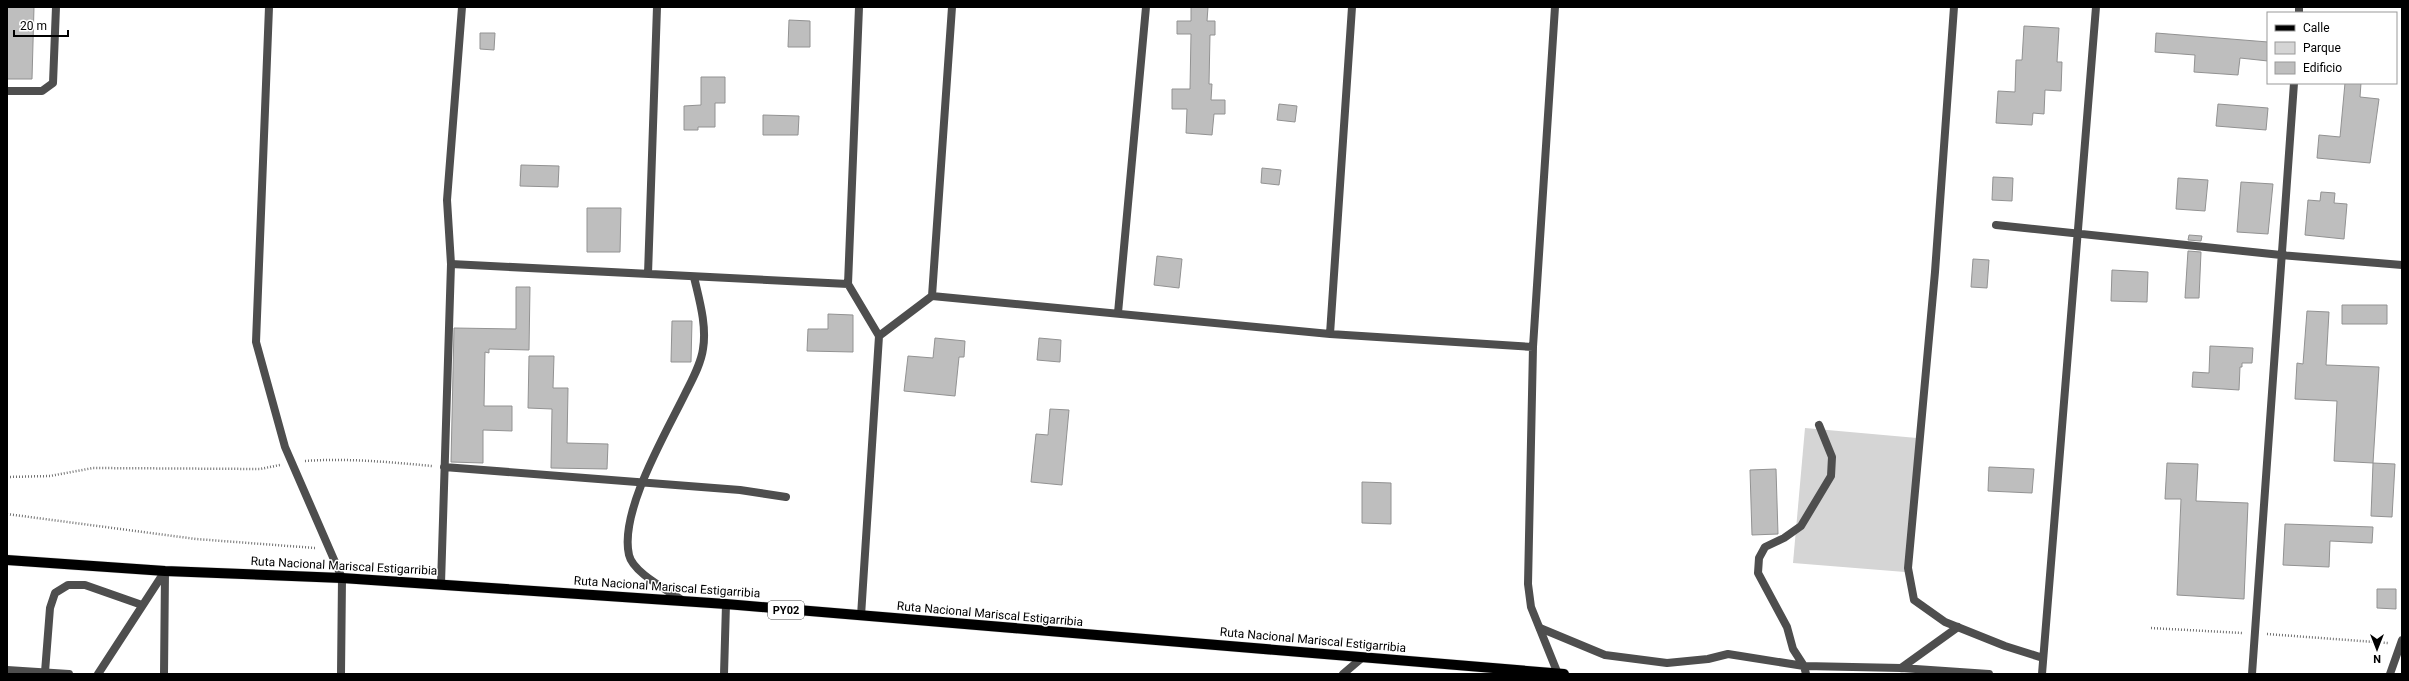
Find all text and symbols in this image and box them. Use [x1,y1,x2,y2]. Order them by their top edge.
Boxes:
scale bar [14,12,68,38]
legend [2267,12,2397,84]
text: 20 m [20,19,47,33]
text: Calle [2303,21,2330,35]
text: Parque [2303,41,2341,55]
text: Edificio [2303,61,2342,75]
street label: Ruta Nacional Mariscal Estigarribia [250,554,438,578]
street label: Ruta Nacional Mariscal Estigarribia [573,573,761,601]
street label: Ruta Nacional Mariscal Estigarribia [896,599,1084,629]
road number: PY02 [768,601,804,619]
street label: Ruta Nacional Mariscal Estigarribia [1219,625,1407,655]
north arrow [2357,629,2397,669]
text: N [2373,652,2381,665]

